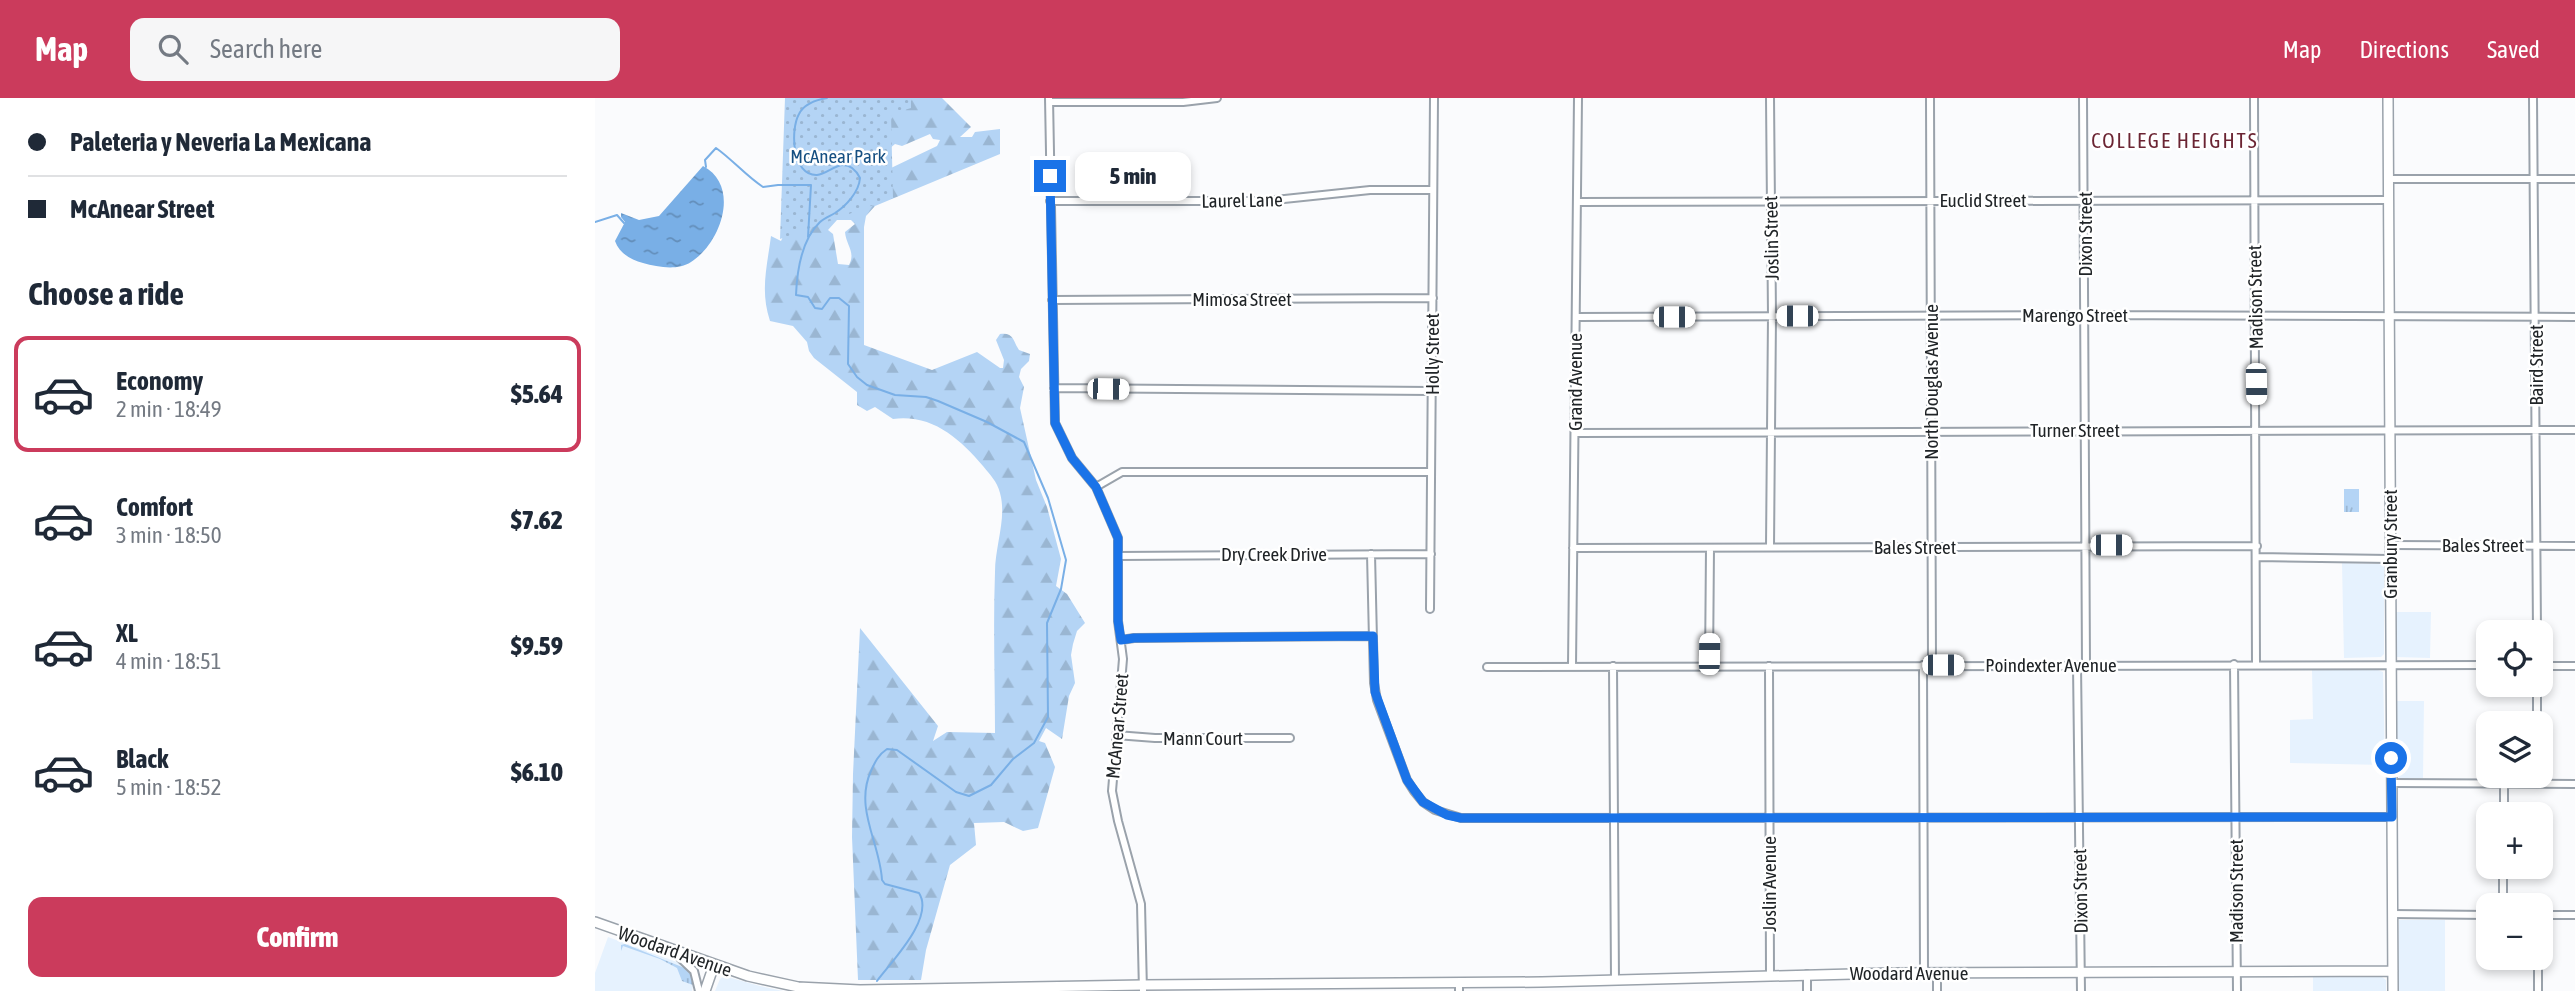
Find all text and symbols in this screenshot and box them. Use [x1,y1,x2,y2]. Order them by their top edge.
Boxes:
search box [130,18,620,81]
text: Map [35,30,88,68]
icon: search [154,30,192,68]
text: Search here [210,34,322,64]
text: Map [2283,36,2321,63]
text: Directions [2359,36,2449,63]
text: Saved [2487,36,2540,63]
text: Paleteria y Neveria La Mexicana [70,127,371,157]
district label: COLLEGE HEIGHTS [2091,128,2259,152]
park label: McAnear Park [790,145,886,167]
callout: 5 min [1075,152,1190,200]
route end [1034,160,1066,192]
text: 5 min [1110,163,1156,189]
street label: Laurel Lane [1201,188,1283,212]
street label: Euclid Street [1939,189,2027,211]
street label: Dixon Street [2074,192,2096,276]
text: McAnear Street [70,194,215,224]
street label: Joslin Street [1759,195,1783,281]
street label: Madison Street [2243,245,2267,349]
text: Choose a ride [28,275,184,312]
street label: Mimosa Street [1192,288,1292,310]
street label: North Douglas Avenue [1920,304,1942,460]
street label: Marengo Street [2022,304,2128,326]
car [1777,306,1819,327]
car [1654,307,1696,328]
street label: Holly Street [1421,313,1443,395]
street label: Baird Street [2525,324,2547,406]
street label: Grand Avenue [1564,333,1586,431]
icon: car [32,363,95,426]
car [2246,363,2267,405]
text: Economy [116,366,203,396]
car [1087,378,1130,400]
text: $5.64 [511,379,563,409]
text: 2 min · 18:49 [116,396,222,422]
street label: Turner Street [2030,419,2120,441]
icon: car [32,489,95,552]
street label: Granbury Street [2379,489,2401,599]
text: Comfort [116,492,193,522]
text: $7.62 [511,505,563,535]
text: 3 min · 18:50 [116,522,222,548]
street label: Bales Street [2442,534,2524,556]
car [2091,535,2133,556]
street label: Bales Street [1874,536,1956,558]
street label: Dry Creek Drive [1221,543,1327,565]
icon: car [32,615,95,678]
text: XL [116,618,138,648]
map controls [2476,620,2553,970]
button: locate [2476,620,2553,697]
text: $9.59 [511,631,563,661]
car [1699,633,1720,675]
text: 4 min · 18:51 [116,648,222,674]
street label: Poindexter Avenue [1985,654,2117,676]
car [1923,655,1965,676]
street label: McAnear Street [1101,672,1133,780]
button: layers [2476,711,2553,788]
street label: Mann Court [1163,727,1243,749]
icon: car [32,741,95,804]
route start [2375,742,2407,774]
text: Black [116,744,168,774]
text: $6.10 [511,757,563,787]
text: 5 min · 18:52 [116,774,222,800]
button: + [2476,802,2553,879]
street label: Joslin Avenue [1758,836,1780,932]
street label: Madison Street [2225,839,2247,943]
street label: Dixon Street [2068,848,2092,934]
button: − [2476,893,2553,970]
button: Confirm [28,897,567,977]
street label: Woodard Avenue [615,921,735,981]
street label: Woodard Avenue [1850,962,1968,984]

